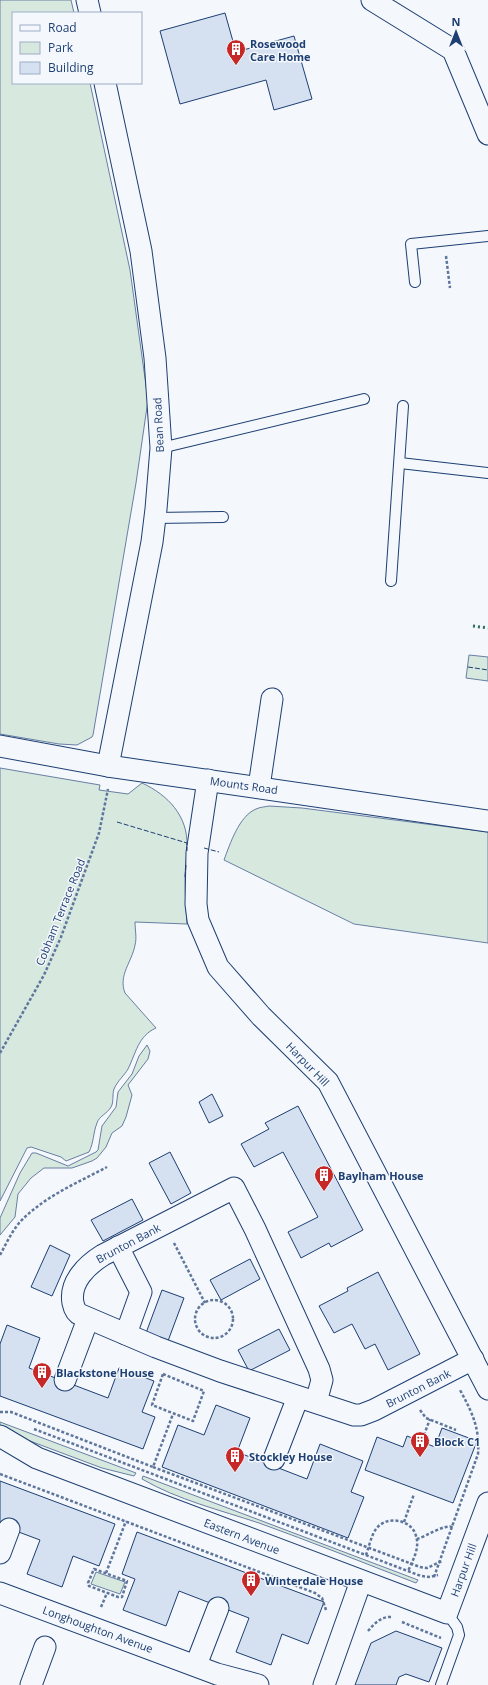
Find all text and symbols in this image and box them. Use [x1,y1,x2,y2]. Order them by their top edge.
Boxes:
legend [12,12,142,84]
north arrow [436,12,476,52]
text: N [452,14,460,29]
text: Road [48,19,77,36]
place label: Rosewood Care Home [250,36,311,64]
building icon: Rosewood Care Home [225,38,247,66]
text: Park [48,39,74,56]
text: Building [48,59,94,76]
street label: Bean Road [149,397,167,453]
street label: Mounts Road [209,773,279,797]
street label: Cobham Terrace Road [32,856,88,968]
street label: Harpur Hill [283,1039,333,1089]
building icon: Baylham House [313,1164,335,1192]
place label: Baylham House [338,1168,424,1183]
street label: Brunton Bank [93,1220,163,1266]
building icon: Blackstone House [31,1361,53,1389]
place label: Blackstone House [56,1365,154,1380]
street label: Brunton Bank [383,1365,453,1411]
building icon: Block C1 [409,1430,431,1458]
place label: Block C1 [434,1434,480,1449]
building icon: Stockley House [224,1445,246,1473]
place label: Stockley House [249,1449,333,1464]
street label: Eastern Avenue [202,1515,282,1557]
street label: Harpur Hill [446,1541,480,1599]
building icon: Winterdale House [240,1569,262,1597]
place label: Winterdale House [265,1573,364,1588]
street label: Longhoughton Avenue [41,1602,155,1656]

